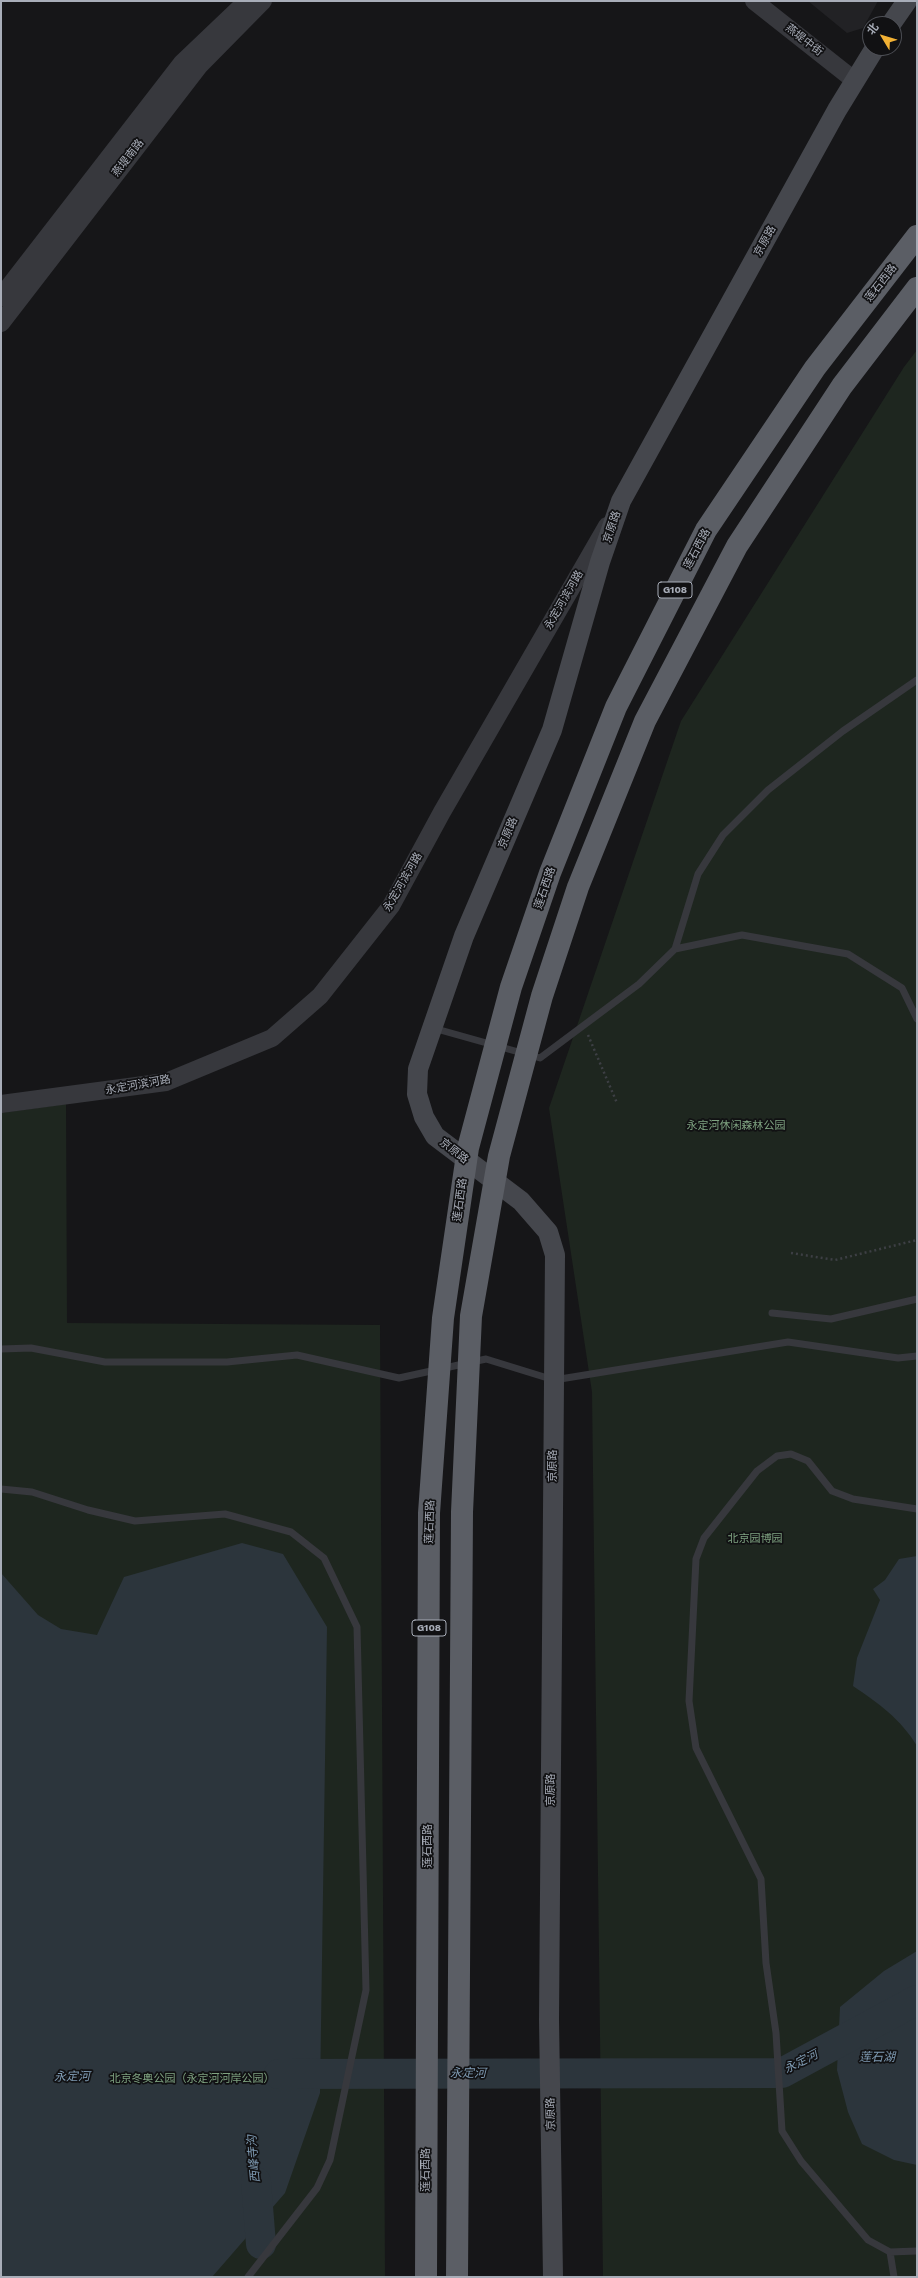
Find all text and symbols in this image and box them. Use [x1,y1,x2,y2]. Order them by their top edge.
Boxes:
north arrow [862,16,902,56]
street label: 燕堤中街 [783,21,825,59]
text: 北 [864,21,881,37]
street label: 燕堤南路 [109,137,147,179]
street label: 京原路 [751,223,779,259]
street label: 莲石西路 [862,262,900,304]
street label: 京原路 [600,509,624,545]
street label: 莲石西路 [681,526,713,572]
street label: 永定河滨河路 [542,568,586,632]
road number: G108 [658,582,692,598]
street label: 京原路 [495,815,521,851]
street label: 永定河滨河路 [381,850,425,914]
street label: 莲石西路 [532,865,558,911]
street label: 永定河滨河路 [104,1073,172,1097]
park label: 永定河休闲森林公园 [687,1119,785,1133]
street label: 京原路 [437,1136,471,1166]
street label: 莲石西路 [450,1177,470,1223]
street label: 京原路 [546,1450,560,1482]
street label: 莲石西路 [423,1500,437,1544]
park label: 北京园博园 [728,1532,782,1546]
road number: G108 [412,1620,446,1636]
street label: 京原路 [544,1774,558,1806]
street label: 莲石西路 [421,1824,435,1868]
water label: 永定河 [782,2047,820,2077]
water label: 莲石湖 [859,2050,895,2064]
water label: 永定河 [450,2066,486,2080]
water label: 永定河 [54,2069,90,2085]
park label: 北京冬奥公园（永定河河岸公园） [110,2072,274,2086]
street label: 京原路 [544,2097,558,2131]
water label: 西峰寺沟 [245,2134,263,2184]
street label: 莲石西路 [419,2148,433,2192]

